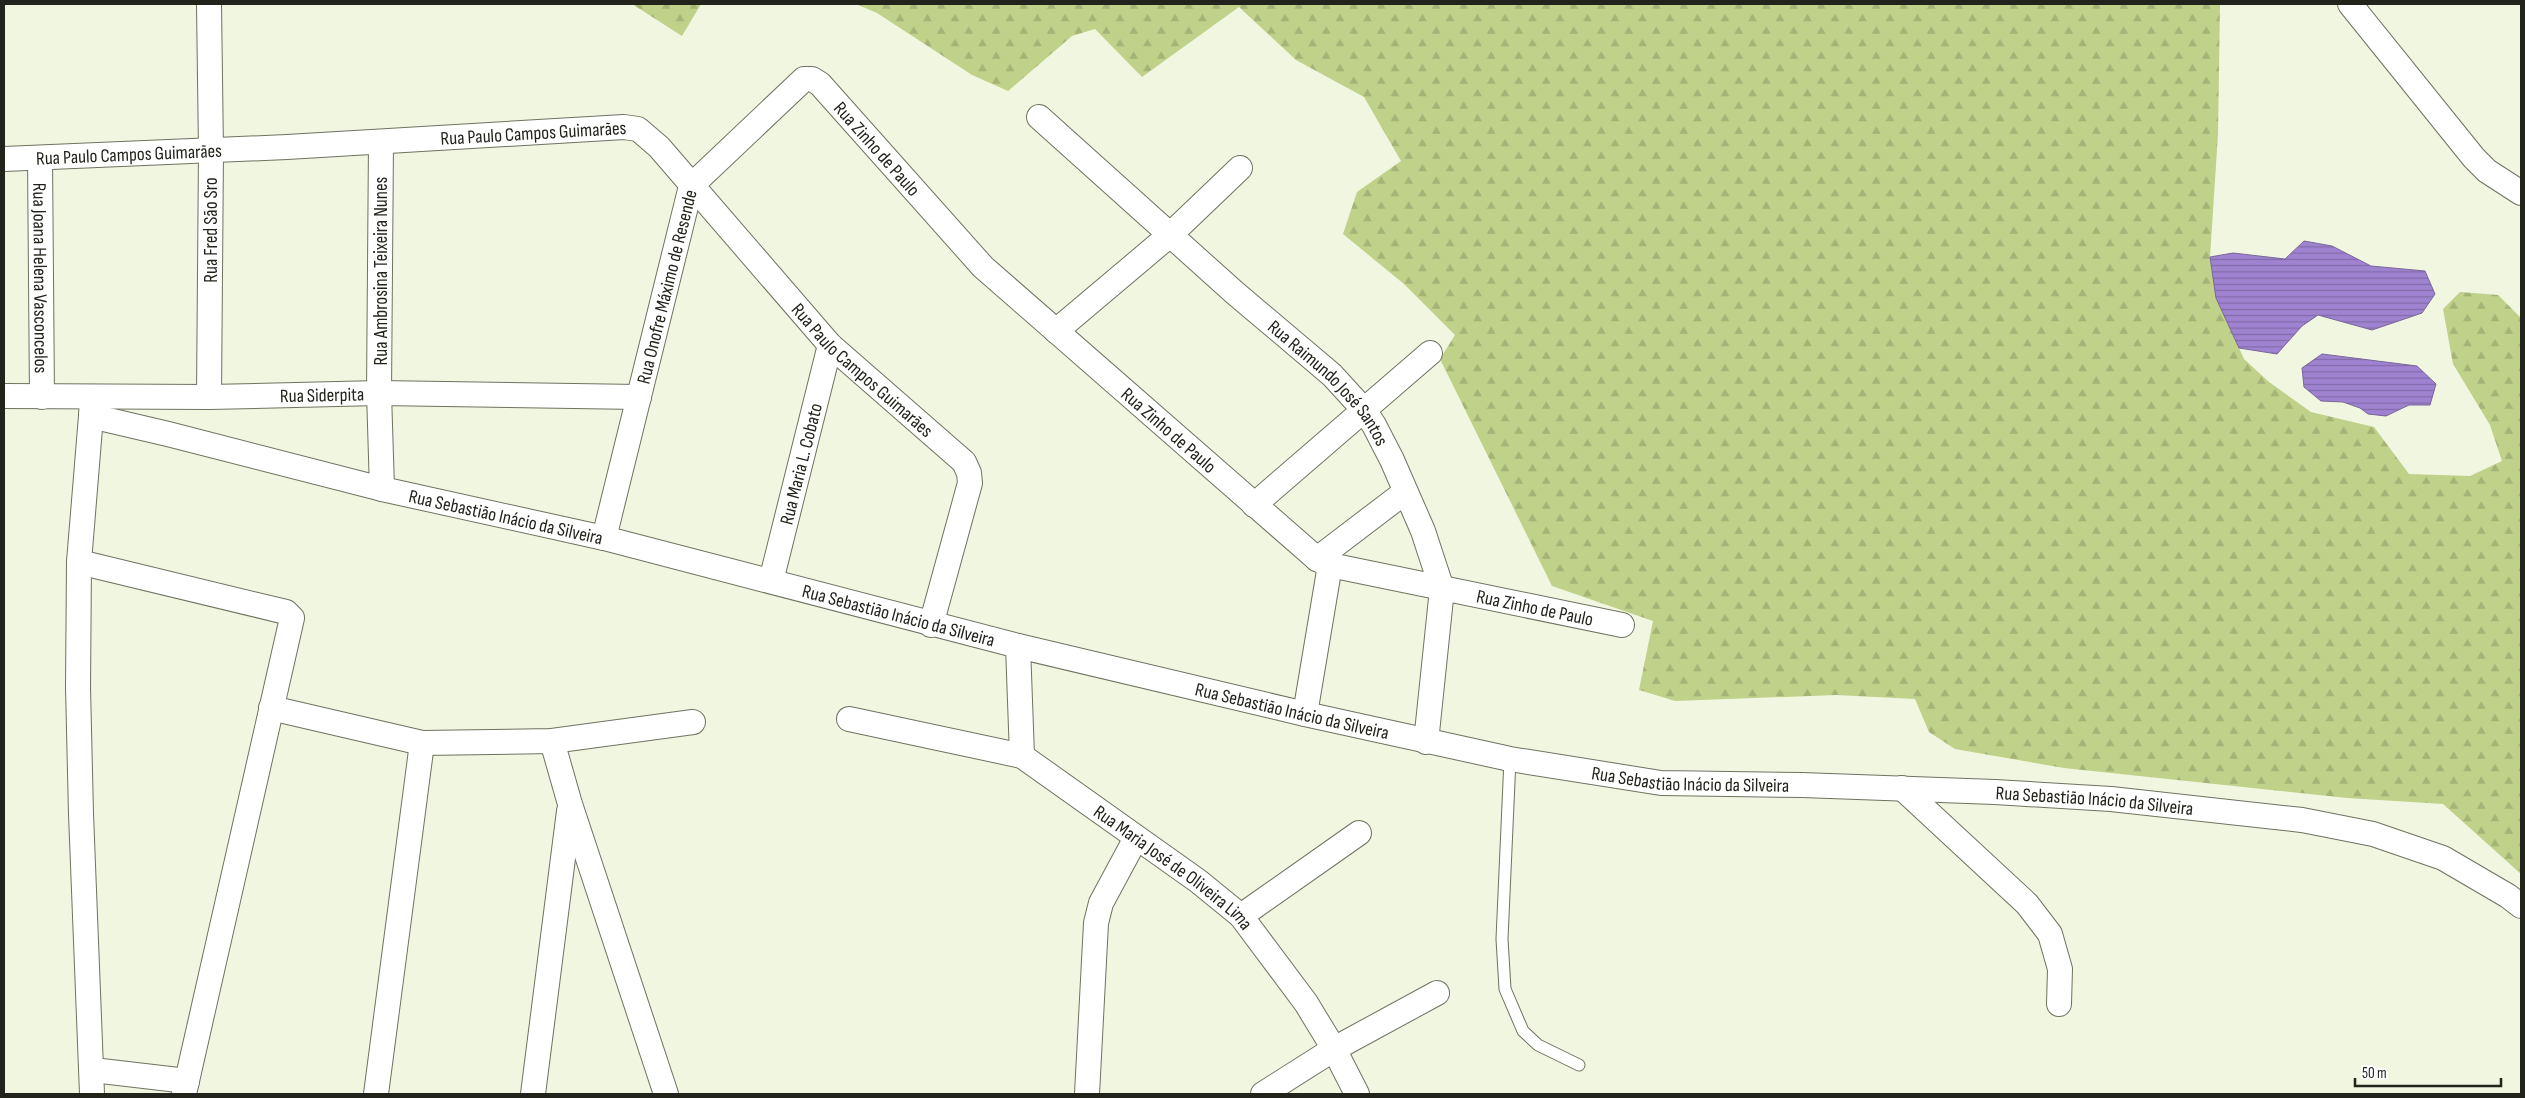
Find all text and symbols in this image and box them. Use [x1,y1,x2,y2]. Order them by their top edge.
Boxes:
street label: Rua Zinho de Paulo [828,97,924,202]
street label: Rua Paulo Campos Guimarães [440,117,627,151]
street label: Rua Paulo Campos Guimarães [35,140,223,171]
street label: Rua Ambrosina Teixeira Nunes [370,176,393,365]
street label: Rua Fred São Sro [200,177,223,283]
street label: Rua Joana Helena Vasconcelos [27,183,52,374]
street label: Rua Onofre Máximo de Resende [633,187,703,386]
street label: Rua Paulo Campos Guimarães [786,299,938,443]
street label: Rua Raimundo José Santos [1263,316,1393,450]
street label: Rua Siderpita [280,383,364,408]
street label: Rua Zinho de Paulo [1116,383,1220,479]
street label: Rua Maria L. Cobato [776,401,828,527]
street label: Rua Sebastião Inácio da Silveira [406,485,605,550]
street label: Rua Sebastião Inácio da Silveira [800,580,997,652]
street label: Rua Zinho de Paulo [1474,585,1595,632]
street label: Rua Sebastião Inácio da Silveira [1193,678,1391,745]
street label: Rua Sebastião Inácio da Silveira [1590,762,1789,798]
street label: Rua Sebastião Inácio da Silveira [1995,782,2194,821]
street label: Rua Maria José de Oliveira Lima [1089,801,1257,935]
scale bar [2355,1056,2501,1088]
text: 50 m [2362,1064,2387,1083]

